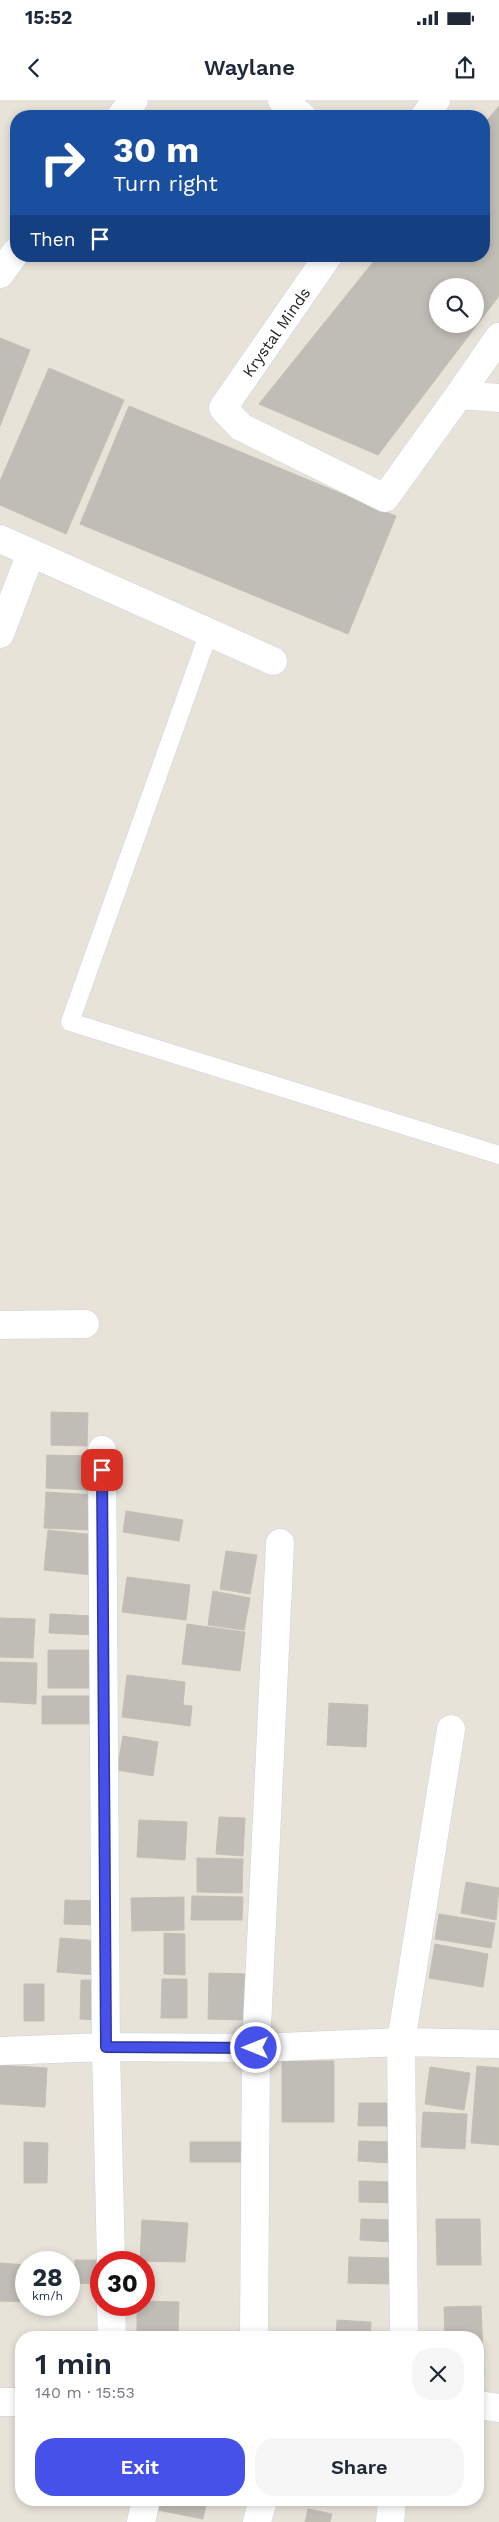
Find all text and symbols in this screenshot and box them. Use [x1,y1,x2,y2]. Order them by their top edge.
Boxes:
text: 15:52 [25,6,72,29]
icon: back [20,54,48,82]
icon: share [451,54,479,82]
text: Waylane [204,55,295,80]
text: 30 m [113,129,199,171]
icon: right [30,130,95,195]
text: Turn right [113,171,218,196]
icon: arrive [86,225,114,253]
text: Then [30,228,76,251]
map controls [429,278,484,333]
button: search [429,278,484,333]
street label: Krystal Minds [238,284,314,381]
pin [81,1449,123,1491]
icon: arrive [88,1456,116,1484]
position arrow [229,2021,281,2073]
speed limit sign: 30 [90,2251,155,2316]
text: 28 [32,2263,63,2292]
text: km/h [32,2289,63,2303]
text: 1 min [35,2346,112,2381]
button: close [412,2348,464,2400]
text: 140 m · 15:53 [35,2383,135,2402]
button: Exit [35,2438,245,2496]
button: Share [255,2438,464,2496]

